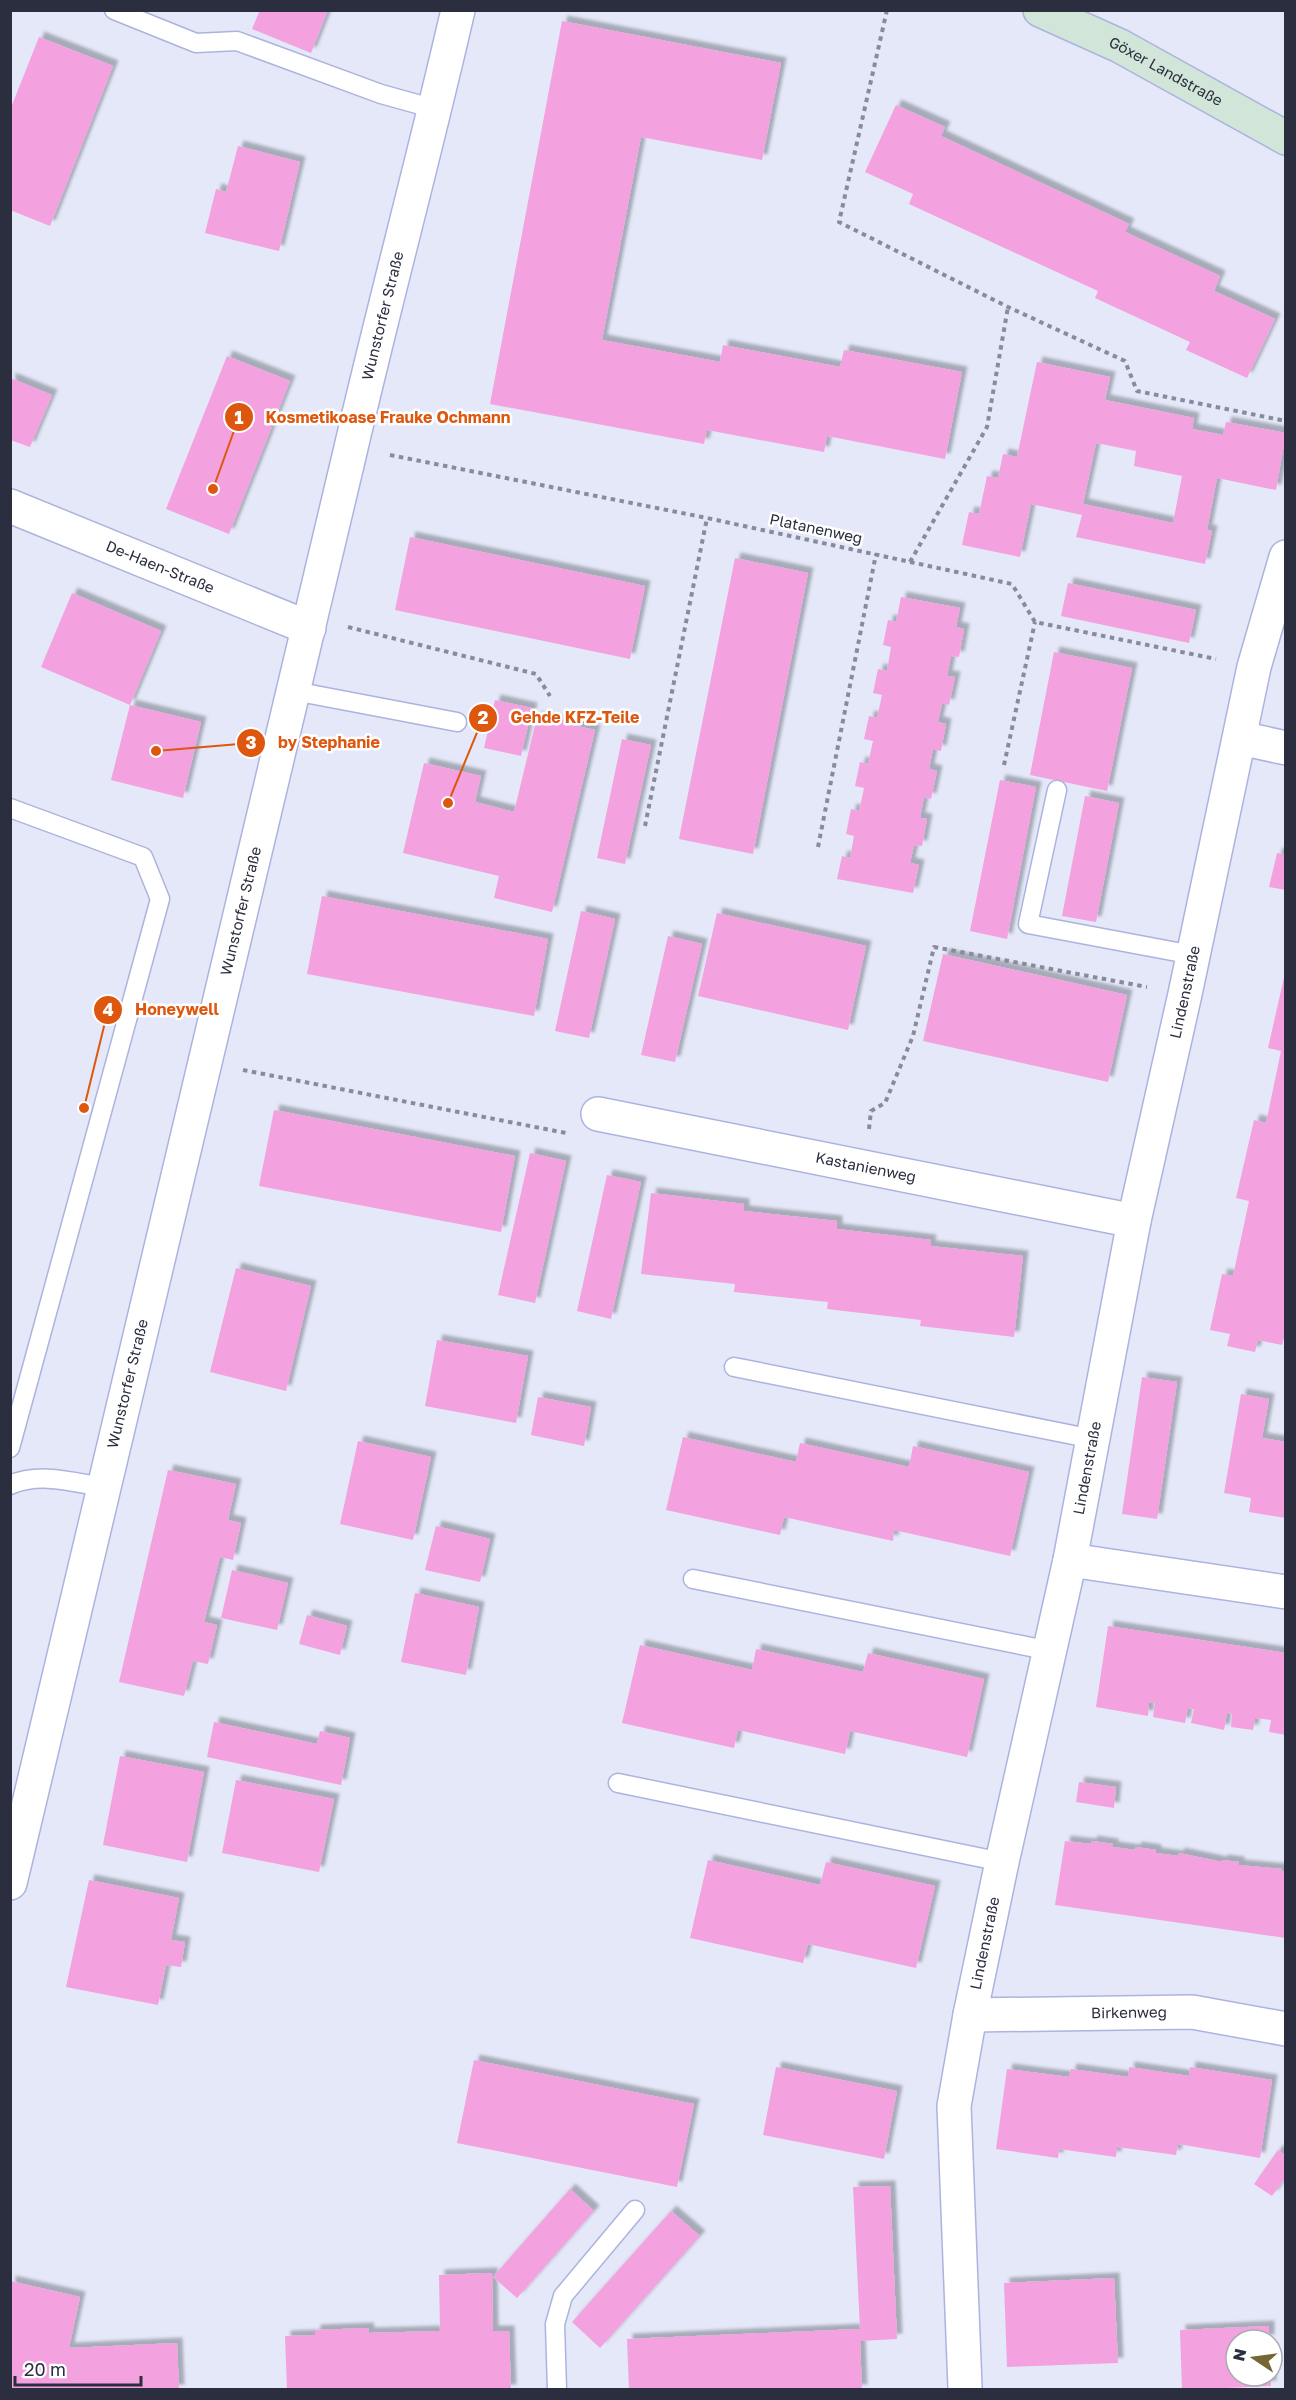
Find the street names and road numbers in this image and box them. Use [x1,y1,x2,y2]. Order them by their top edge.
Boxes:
street label: Göxer Landstraße [1107,32,1226,109]
street label: Wunstorfer Straße [357,249,407,382]
street label: Platanenweg [768,509,864,547]
street label: De-Haen-Straße [104,536,217,597]
street label: Wunstorfer Straße [216,844,264,977]
street label: Lindenstraße [1165,944,1203,1040]
street label: Kastanienweg [814,1148,918,1185]
street label: Wunstorfer Straße [103,1317,151,1450]
street label: Lindenstraße [1069,1419,1104,1516]
street label: Lindenstraße [966,1895,1003,1991]
street label: Birkenweg [1091,2002,1167,2021]

